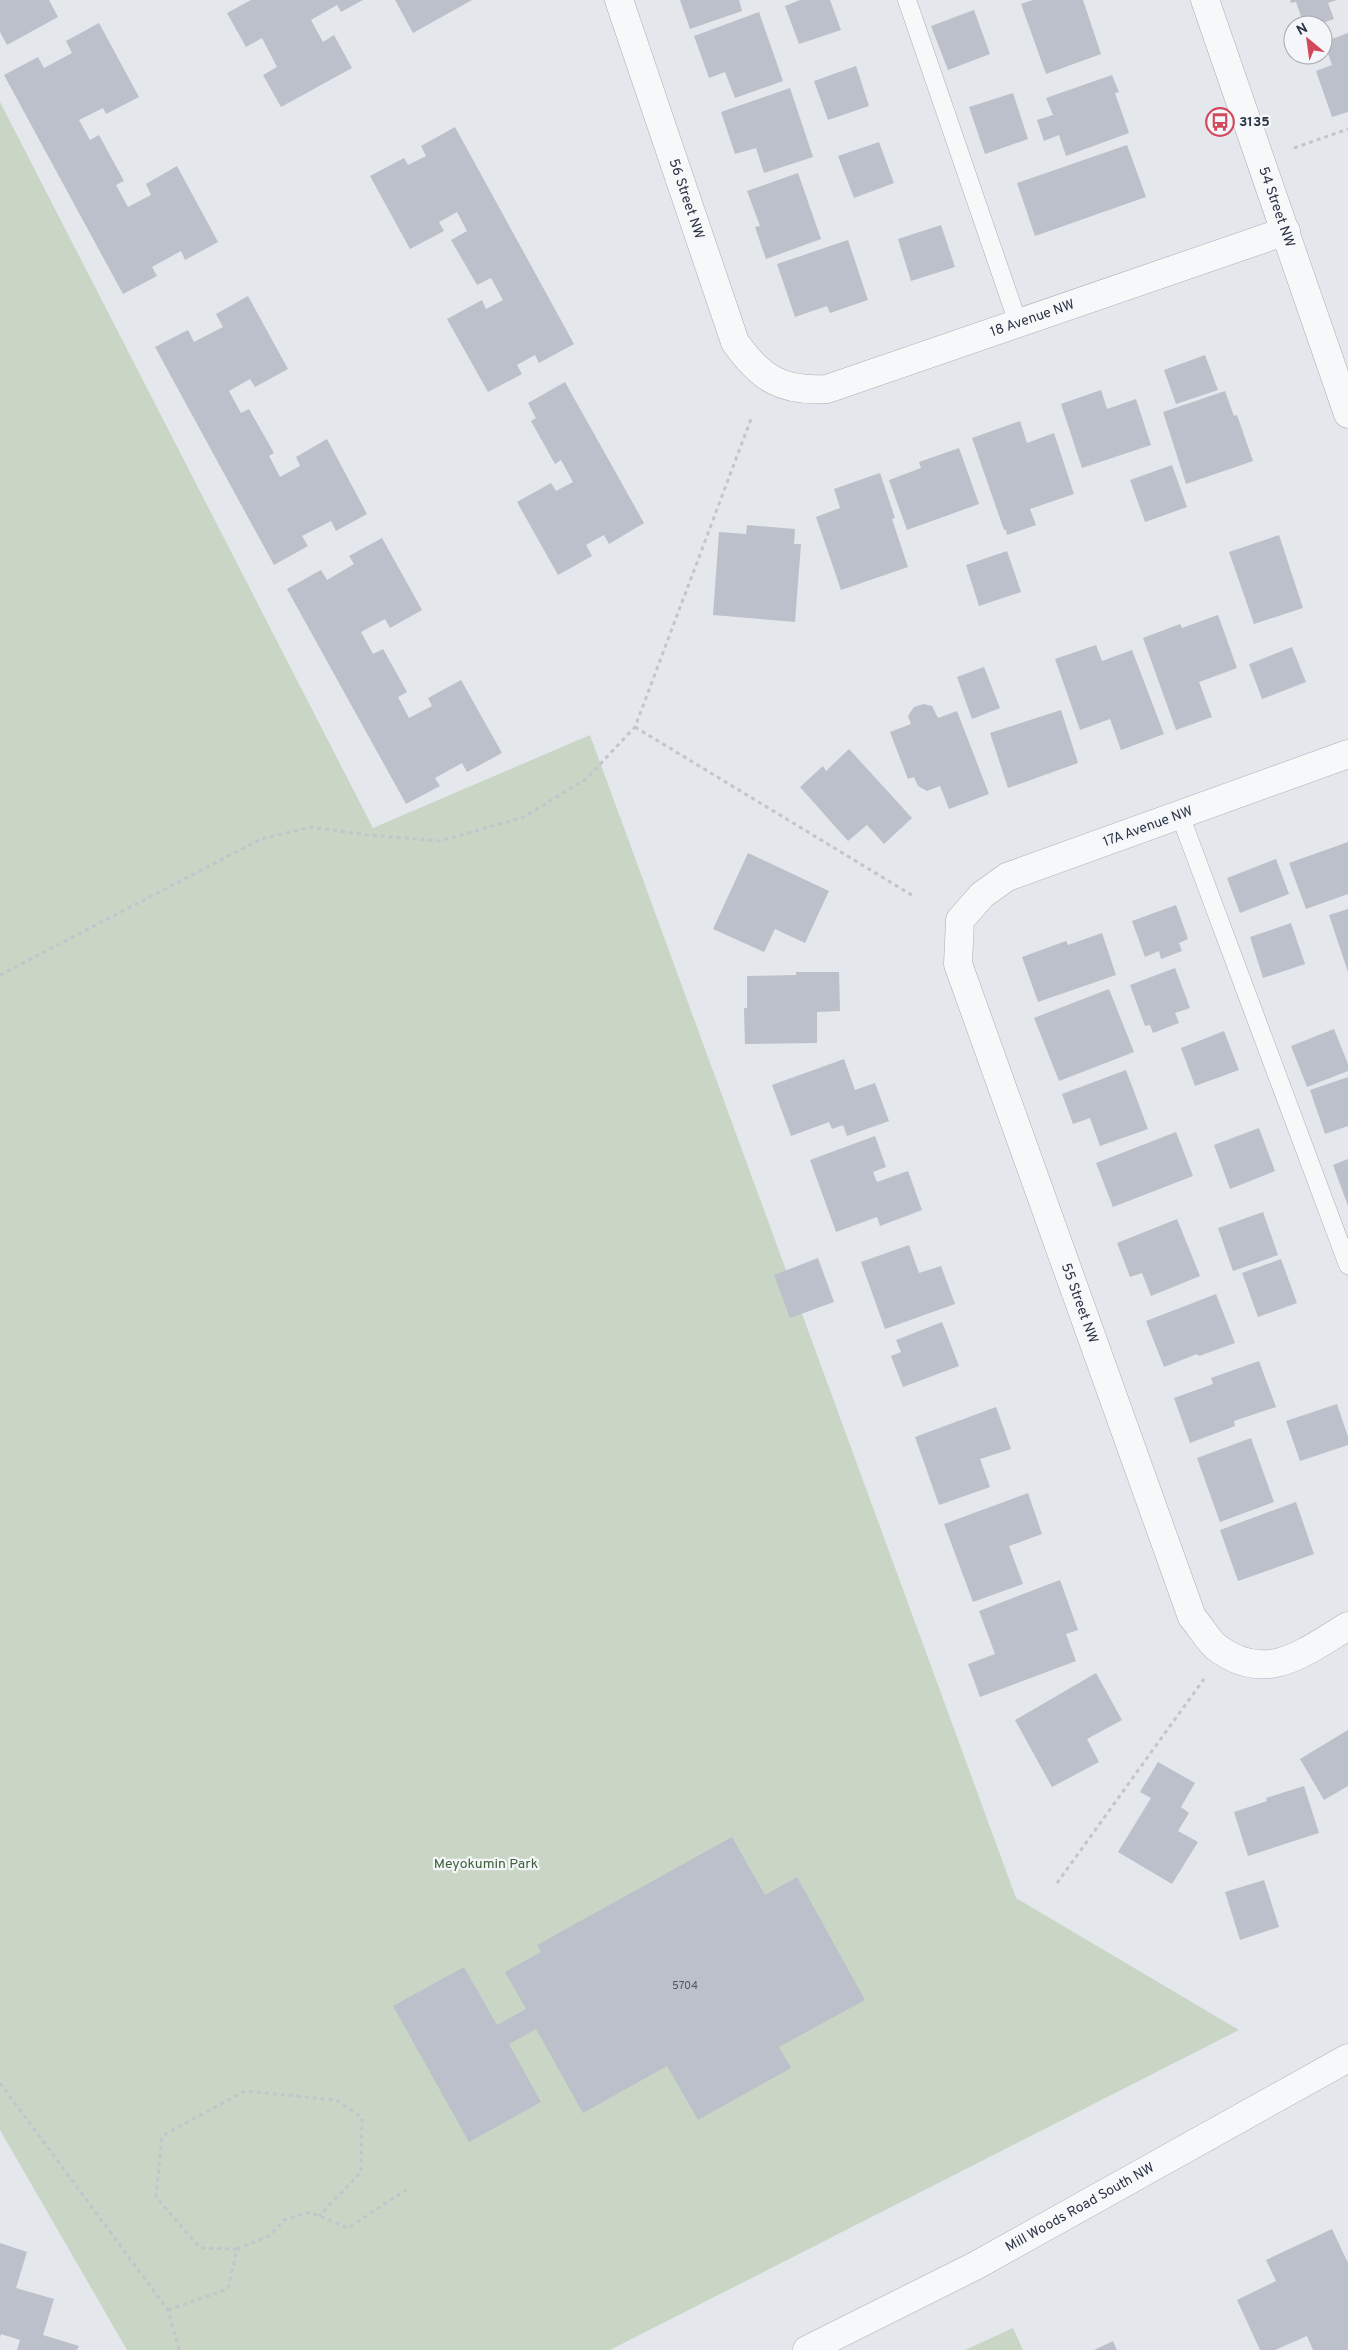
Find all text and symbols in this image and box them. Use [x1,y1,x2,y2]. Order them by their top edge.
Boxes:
north arrow [1283,15,1333,65]
text: N [1294,20,1311,40]
bus stop icon: 3135 [1205,107,1235,137]
place label: 3135 [1239,114,1270,131]
street label: 56 Street NW [665,156,708,242]
street label: 54 Street NW [1255,164,1298,250]
street label: 18 Avenue NW [988,296,1077,341]
street label: 17A Avenue NW [1101,803,1195,851]
street label: 55 Street NW [1057,1261,1102,1346]
park label: Meyokumin Park [434,1856,538,1873]
house number: 5704 [672,1979,698,1993]
street label: Mill Woods Road South NW [1003,2159,1158,2256]

